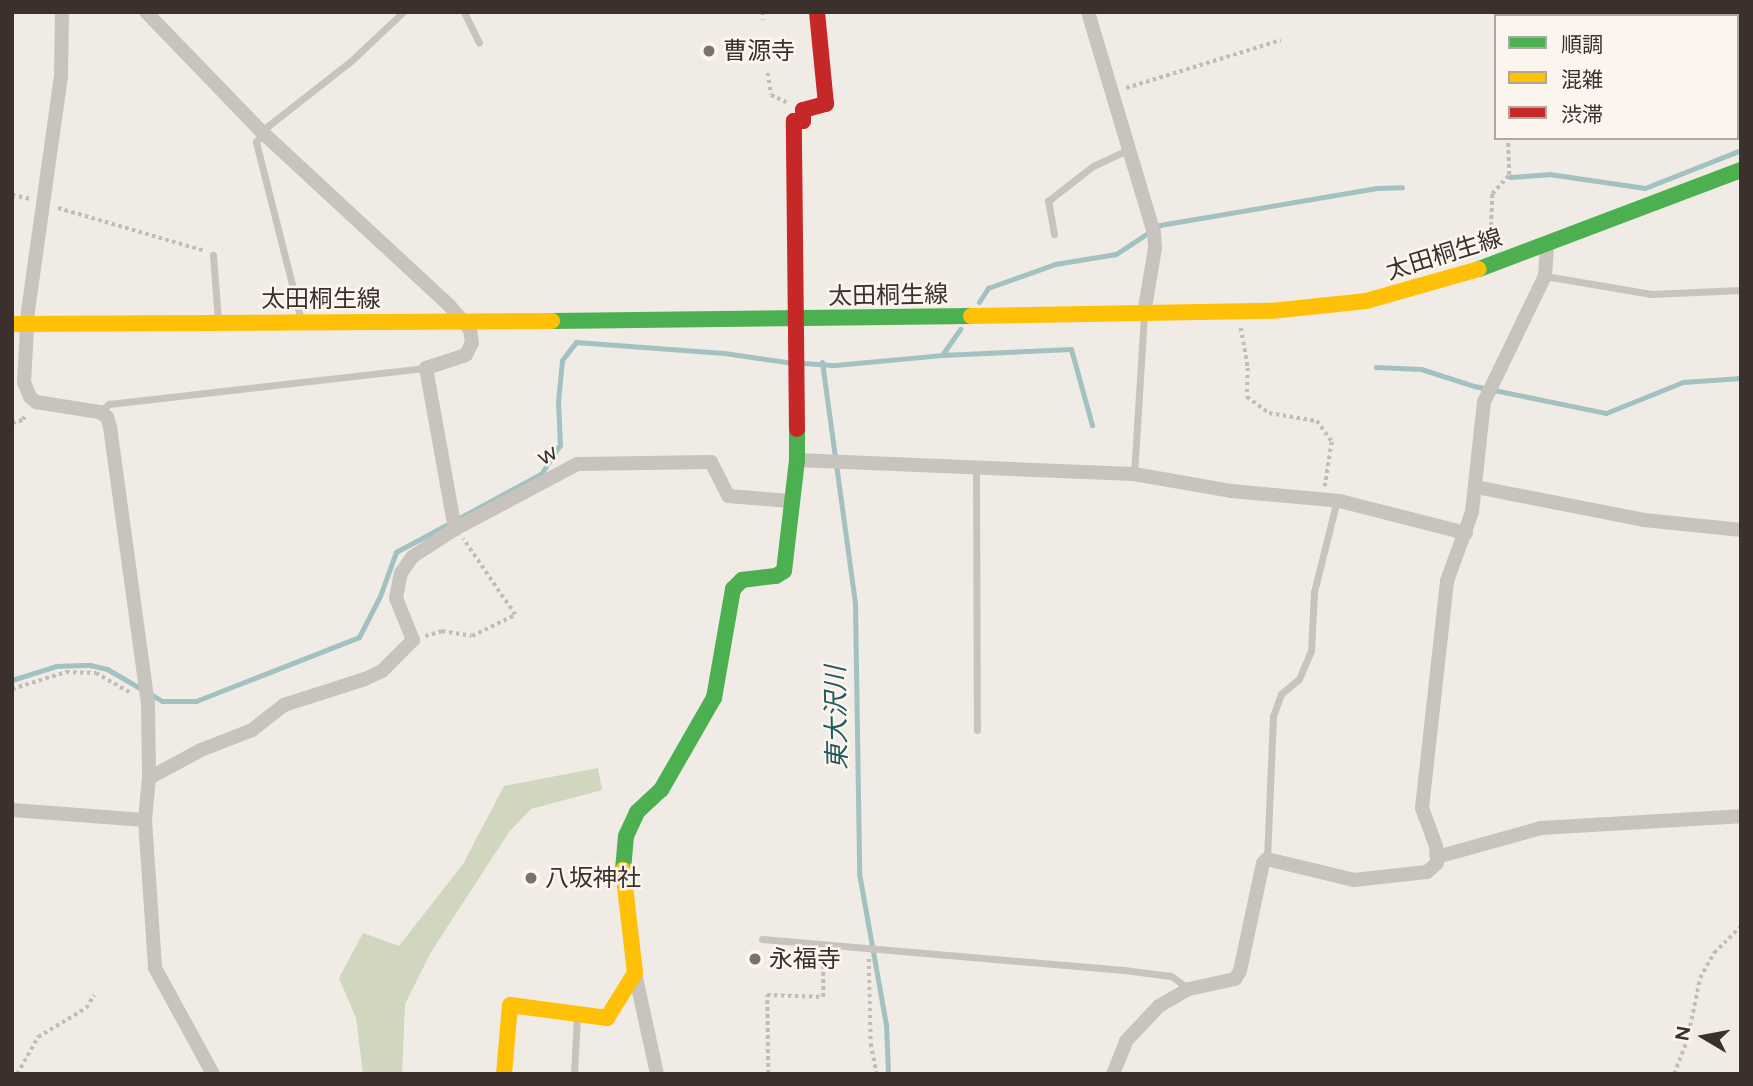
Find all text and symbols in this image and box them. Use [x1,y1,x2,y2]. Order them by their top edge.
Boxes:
legend [1494,14,1739,140]
text: 順調 [1561,32,1603,57]
place label: 曹源寺 [723,37,795,65]
marker: 曹源寺 [701,43,717,59]
text: 混雑 [1561,67,1603,92]
text: 渋滞 [1561,102,1603,127]
street label: 太田桐生線 [1382,223,1506,285]
street label: 太田桐生線 [828,280,948,310]
street label: 太田桐生線 [261,285,381,313]
street label: w [532,437,562,471]
water label: 東大沢川 [820,666,854,770]
place label: 八坂神社 [545,864,641,892]
marker: 八坂神社 [523,870,539,886]
place label: 永福寺 [769,945,841,973]
marker: 永福寺 [747,951,763,967]
north arrow [1669,1002,1739,1072]
text: N [1670,1024,1695,1042]

